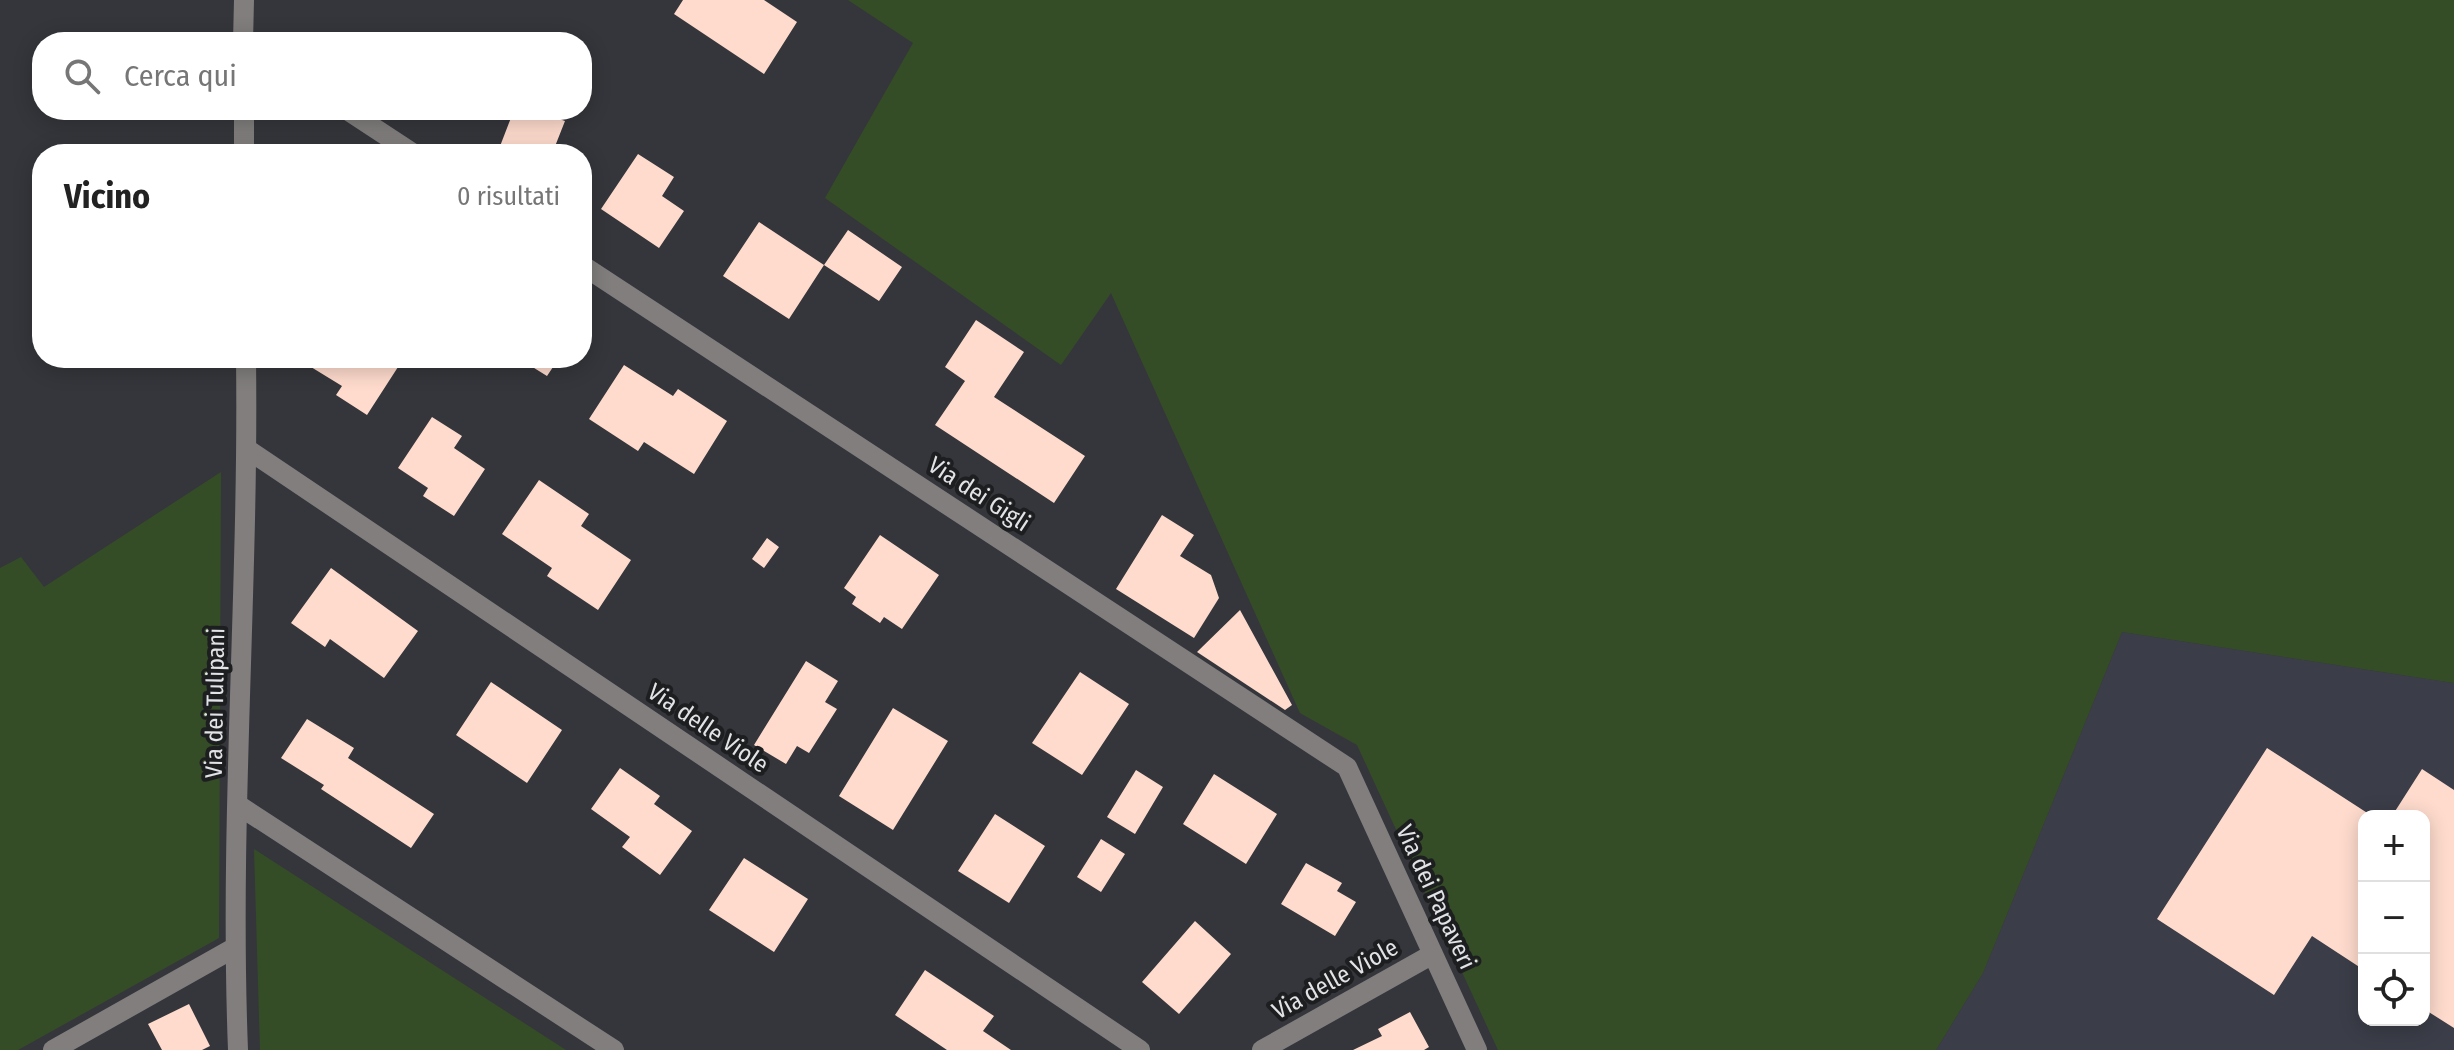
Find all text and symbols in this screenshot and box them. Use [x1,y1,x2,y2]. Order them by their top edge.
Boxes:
search box [32,32,592,120]
icon: search [60,54,104,98]
text: Cerca qui [124,58,237,94]
text: Vicino [64,176,150,217]
text: 0 risultati [457,181,560,212]
street label: Via dei Gigli [923,451,1035,537]
street label: Via dei Tulipani [200,628,230,778]
street label: Via delle Viole [642,677,774,779]
map controls [2358,810,2430,1026]
button: + [2358,810,2430,882]
street label: Via dei Papaveri [1390,820,1482,974]
button: − [2358,882,2430,954]
street label: Via delle Viole [1267,933,1403,1025]
button: locate [2358,954,2430,1026]

